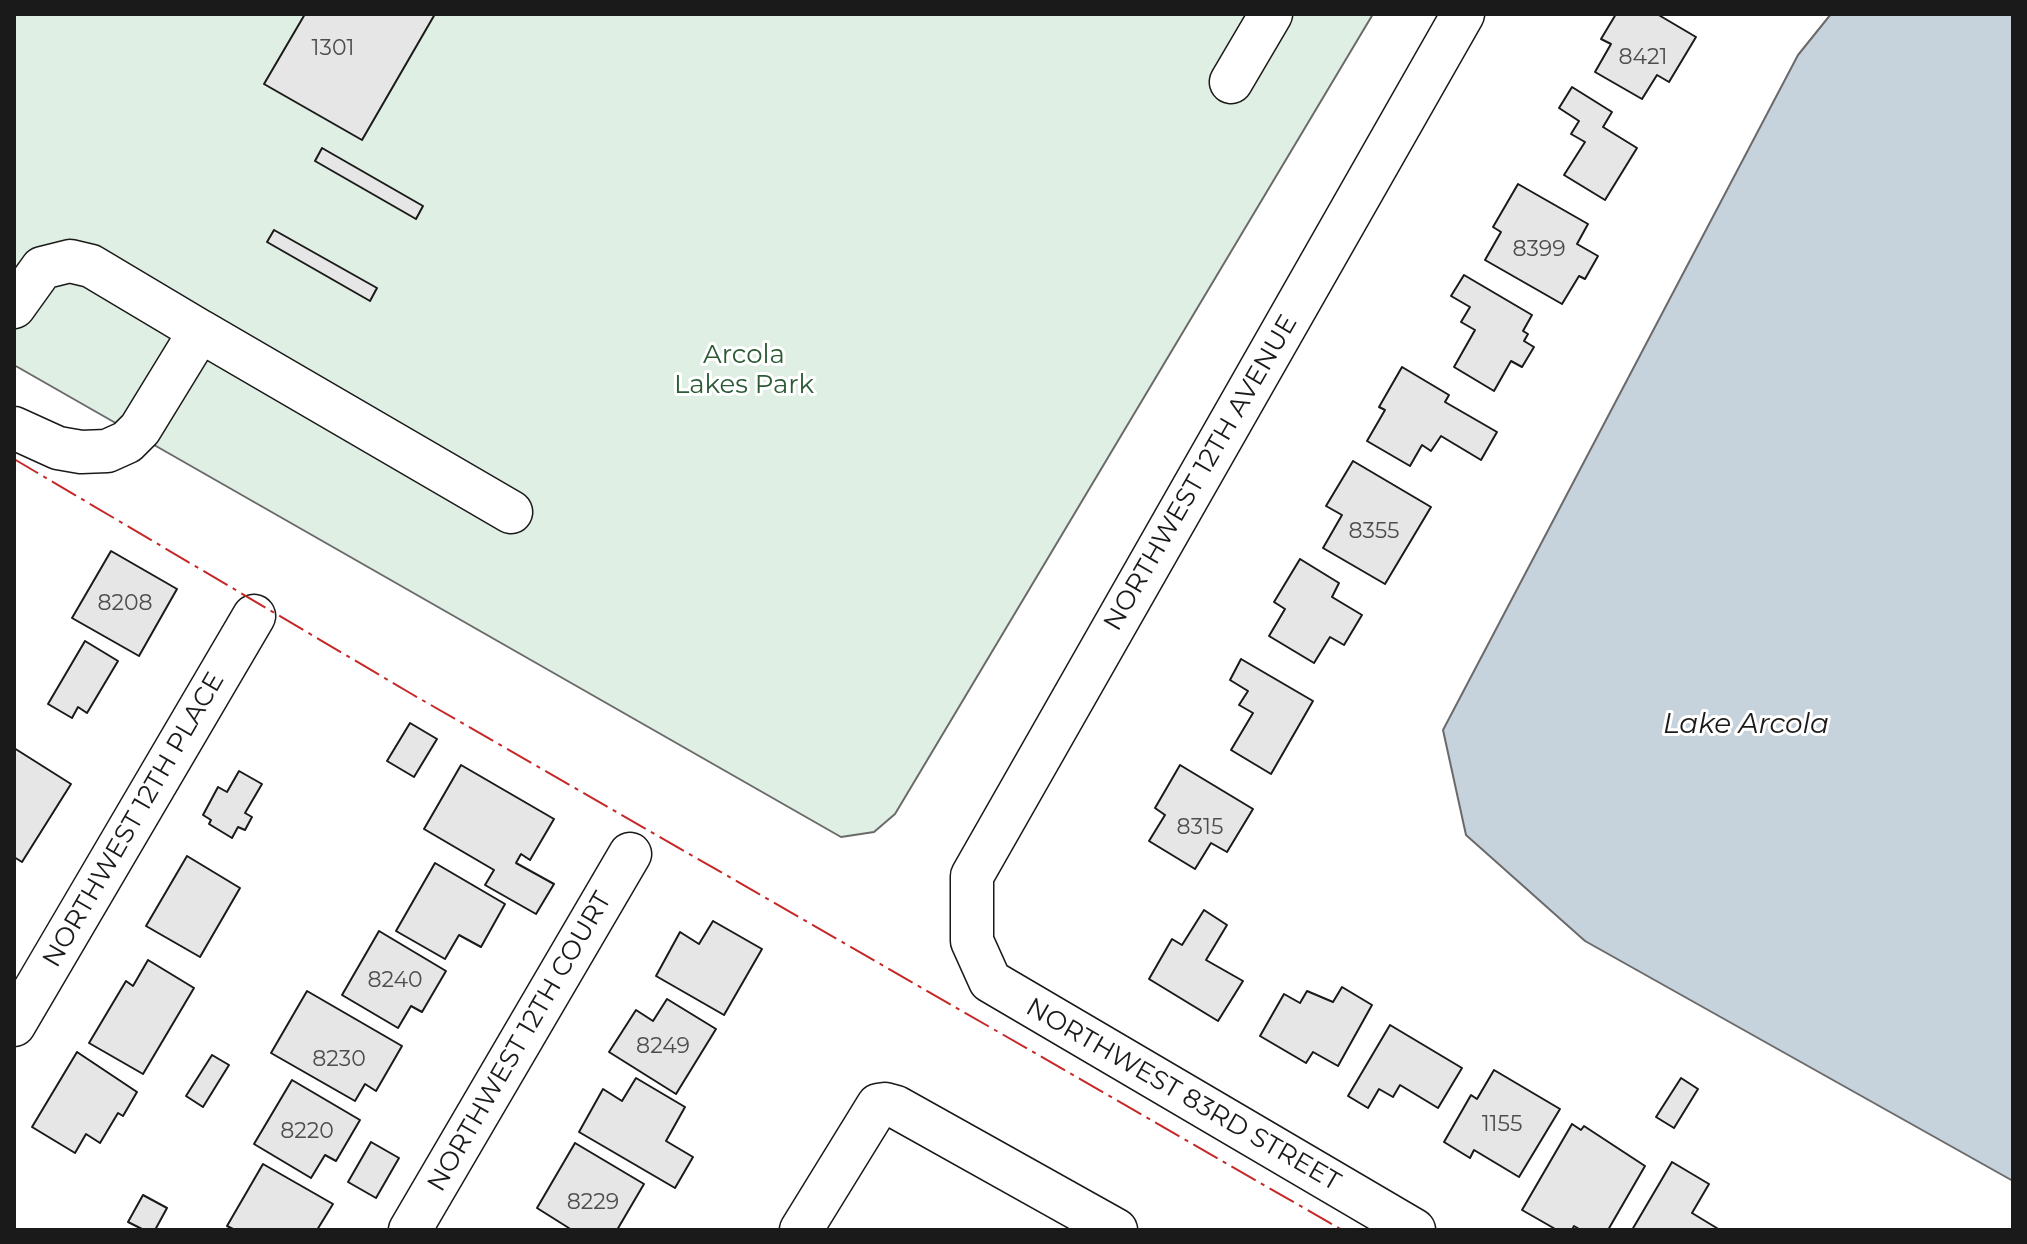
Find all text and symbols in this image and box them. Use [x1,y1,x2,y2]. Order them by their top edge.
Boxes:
house number: 1301 [312,36,354,62]
house number: 8421 [1619,45,1667,71]
house number: 8399 [1512,237,1566,263]
street label: NORTHWEST 12TH AVENUE [1098,310,1304,636]
park label: Arcola Lakes Park [674,339,814,400]
house number: 8355 [1348,519,1400,545]
house number: 8208 [97,591,153,617]
street label: NORTHWEST 12TH PLACE [37,667,231,973]
water label: Lake Arcola [1663,708,1829,742]
house number: 8315 [1177,815,1223,841]
street label: NORTHWEST 12TH COURT [421,887,619,1197]
house number: 8240 [367,968,423,994]
street label: NORTHWEST 83RD STREET [1020,992,1346,1198]
house number: 8249 [636,1034,690,1060]
house number: 8230 [312,1047,366,1073]
house number: 1155 [1482,1112,1522,1138]
house number: 8220 [280,1119,334,1145]
house number: 8229 [567,1190,619,1216]

